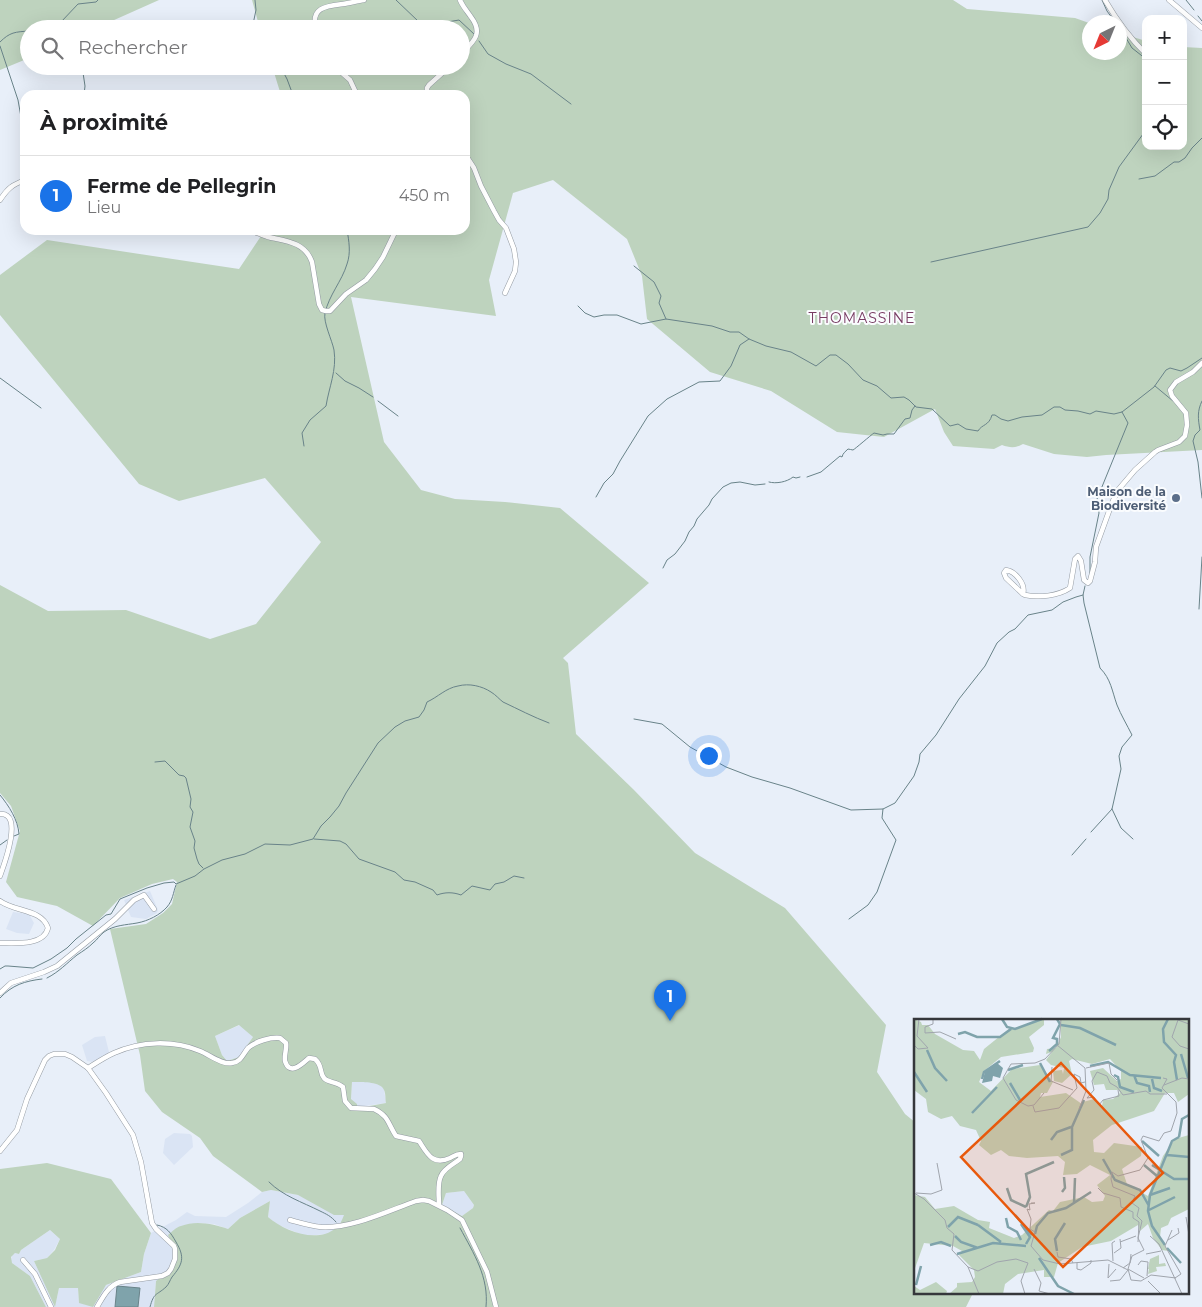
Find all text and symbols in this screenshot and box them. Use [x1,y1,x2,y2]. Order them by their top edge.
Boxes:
north arrow [1082,15,1127,60]
map controls [1142,15,1187,150]
button: + [1142,15,1187,60]
search box [20,20,470,75]
icon: search [38,34,66,62]
text: Rechercher [78,36,188,59]
button: − [1142,60,1187,105]
button: locate [1142,105,1187,150]
text: À proximité [40,110,168,135]
text: Ferme de Pellegrin [87,175,276,198]
text: 1 [53,186,59,205]
text: 450 m [399,186,450,205]
text: Lieu [87,198,121,217]
district label: THOMASSINE [809,309,915,327]
place label: Maison de la Biodiversité [1087,484,1166,513]
marker: Maison de la Biodiversité [1170,492,1182,504]
your location [696,743,722,769]
pin: 1 [654,980,686,1021]
inset map [914,1019,1190,1294]

